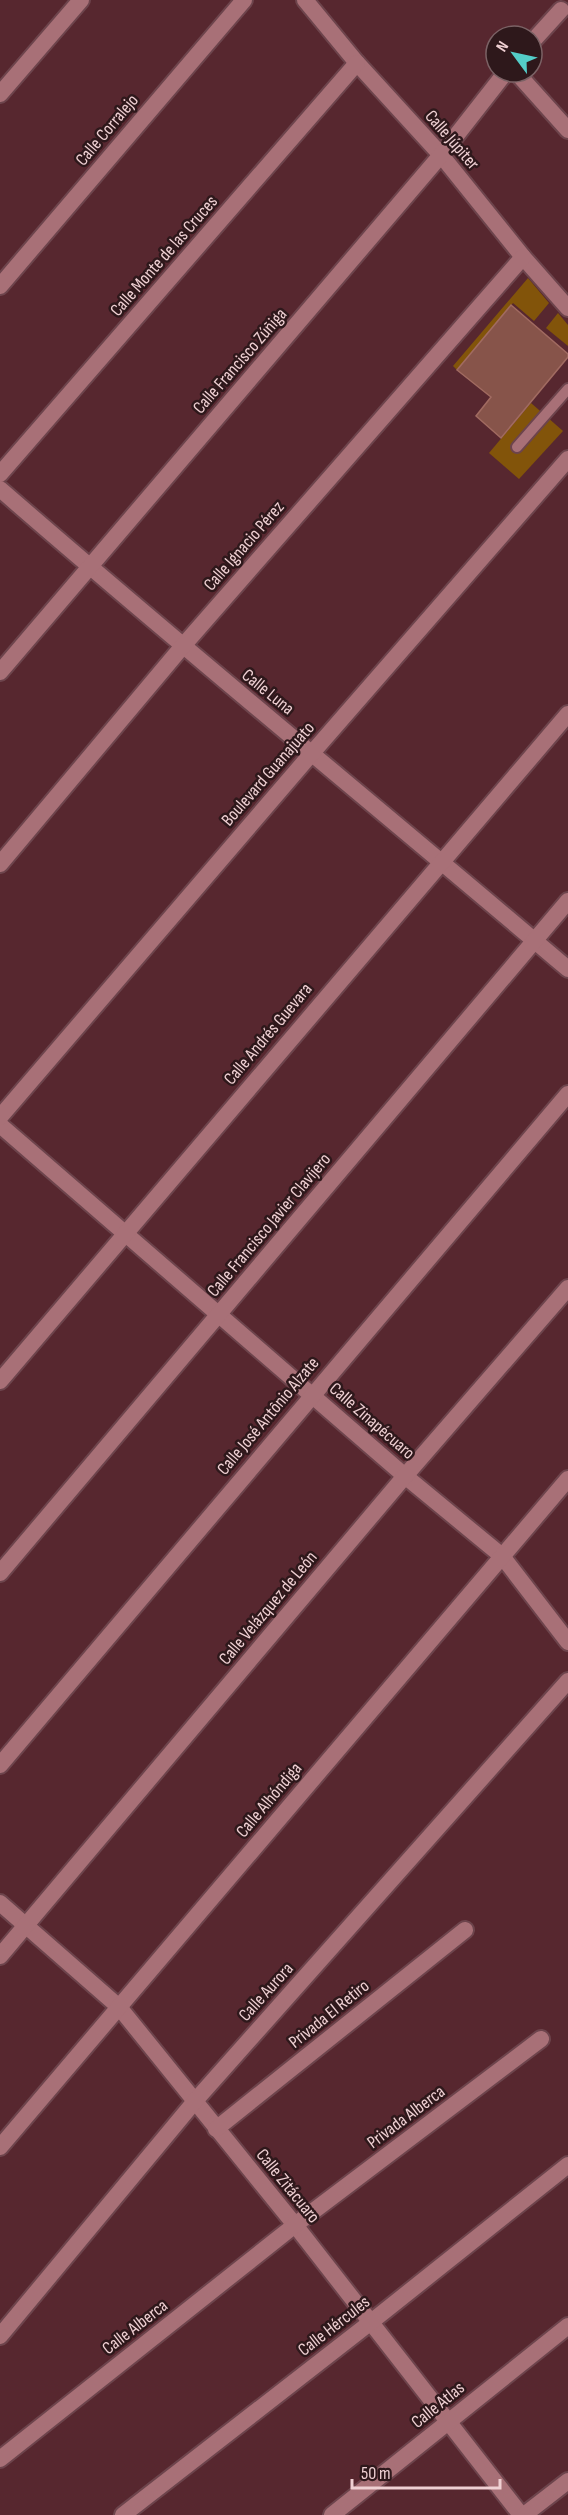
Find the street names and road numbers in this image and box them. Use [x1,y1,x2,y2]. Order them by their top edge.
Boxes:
street label: Calle Corralejo [71,90,143,170]
street label: Calle Júpiter [420,106,484,174]
street label: Calle Monte de las Cruces [106,191,222,321]
street label: Calle Francisco Zúñiga [189,304,291,418]
street label: Calle Ignacio Pérez [199,496,289,595]
street label: Calle Luna [238,665,298,719]
street label: Boulevard Guanajuato [217,718,319,830]
street label: Calle Andrés Guevara [219,979,317,1089]
street label: Calle Francisco Javier Clavijero [203,1149,335,1301]
street label: Calle José Antônio Alzate [213,1353,323,1479]
street label: Calle Zinapécuaro [325,1378,419,1464]
street label: Calle Velázquez de León [214,1547,322,1669]
street label: Calle Alhóndiga [232,1758,306,1842]
street label: Calle Aurora [234,1958,298,2026]
street label: Privada El Retiro [285,1975,373,2053]
street label: Privada Alberca [363,2081,449,2153]
street label: Calle Zitácuaro [252,2145,324,2227]
street label: Calle Hércules [294,2292,374,2360]
street label: Calle Alberca [98,2295,172,2359]
street label: Calle Atlas [407,2377,469,2433]

